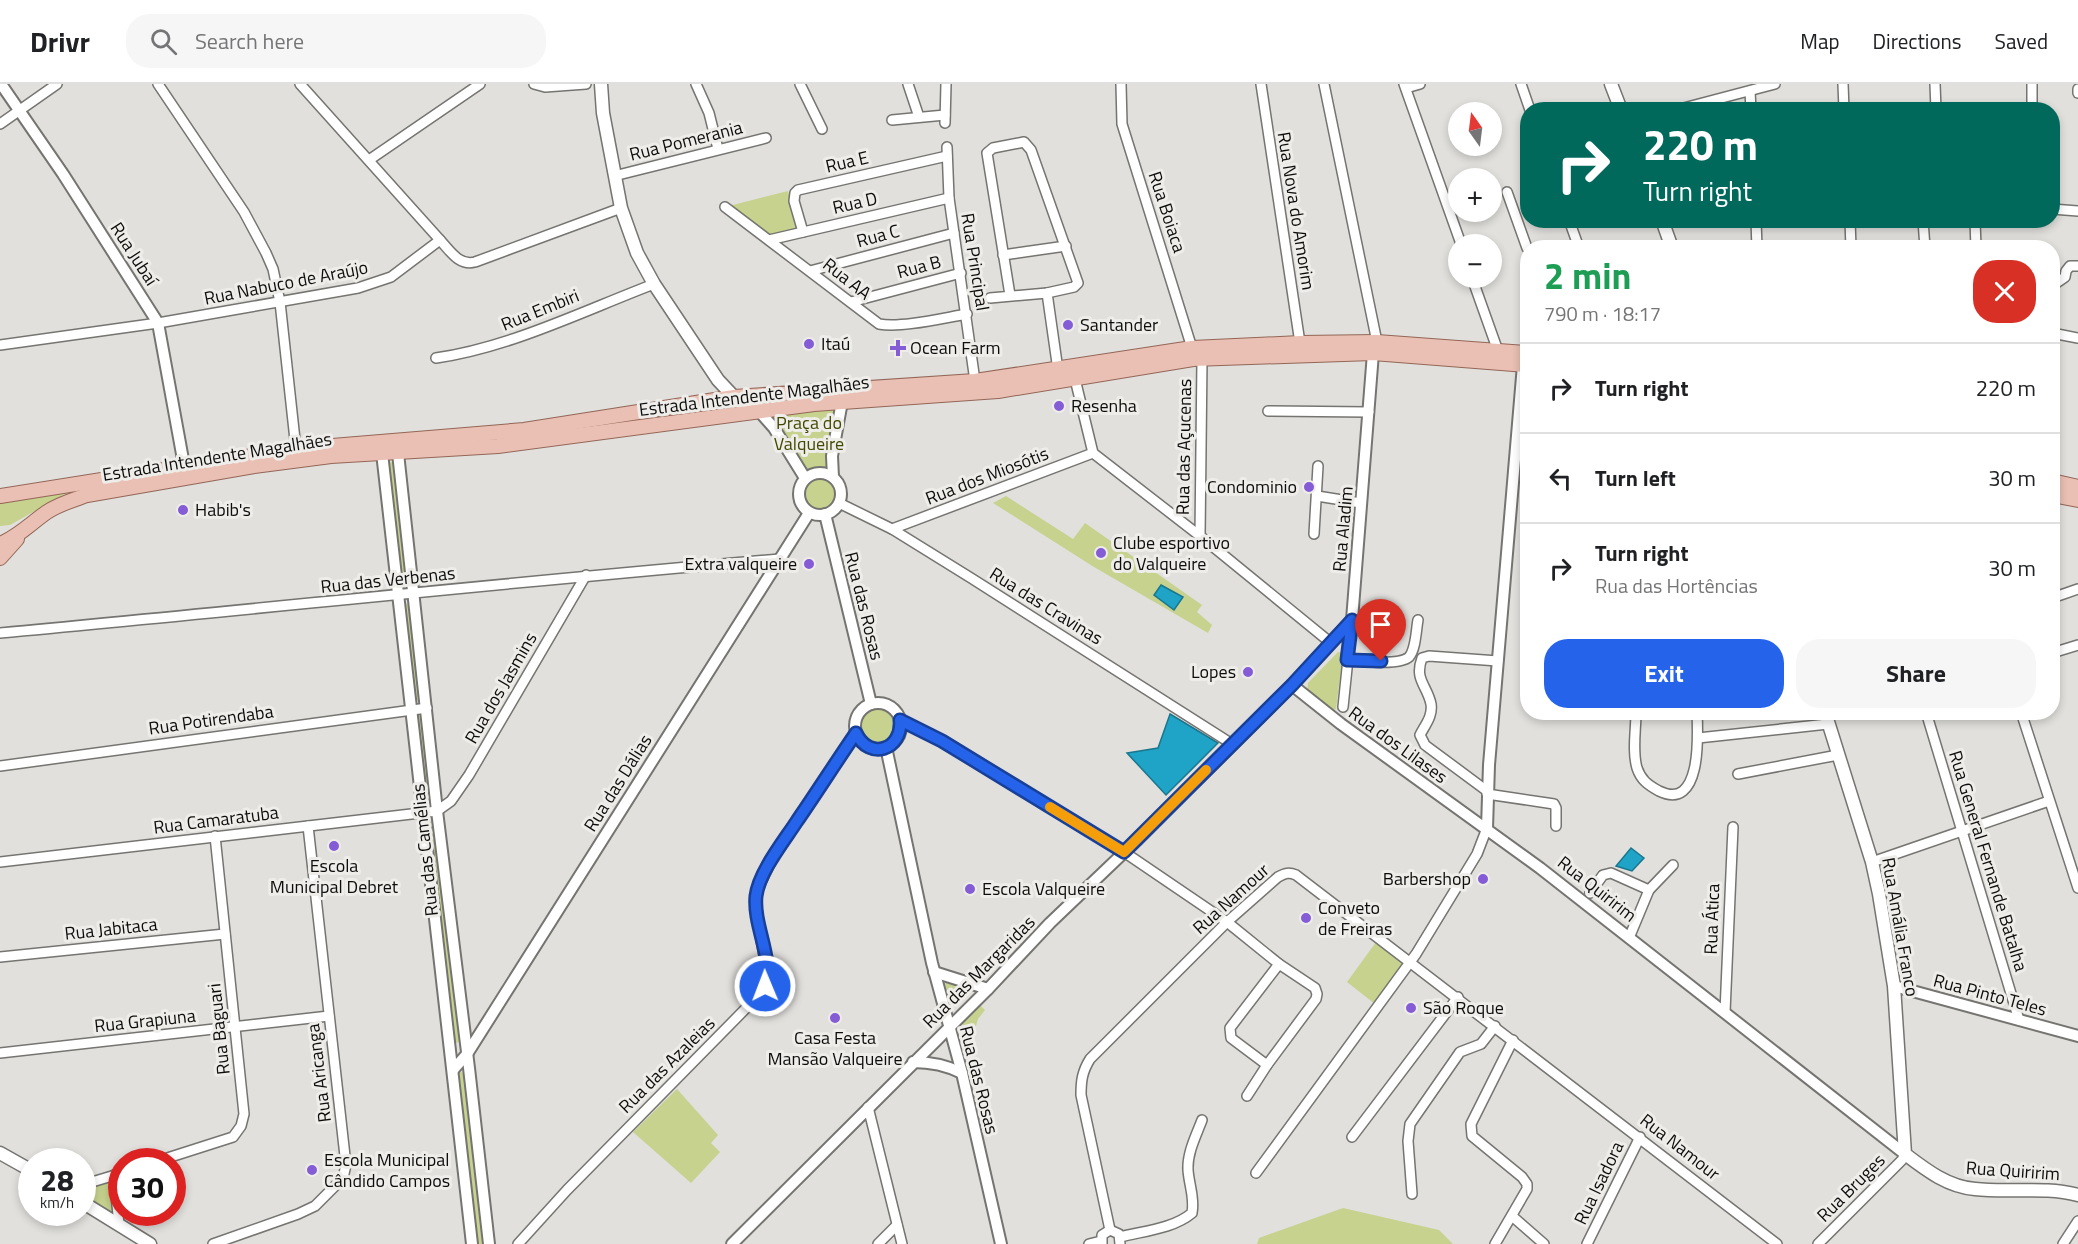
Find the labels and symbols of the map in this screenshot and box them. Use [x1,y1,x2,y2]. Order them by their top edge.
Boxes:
north arrow [1448,102,1502,156]
street label: Rua Pomerania [626,113,745,168]
street label: Rua Nova do Amorim [1271,130,1322,292]
street label: Rua E [823,143,871,180]
street label: Rua Boiaca [1142,168,1193,256]
street label: Rua D [830,184,880,221]
street label: Rua Principal [954,211,997,313]
street label: Rua Jubaí [104,217,166,292]
street label: Rua C [853,217,903,254]
street label: Rua B [894,248,944,285]
street label: Rua AA [817,251,878,306]
street label: Rua Nabuco de Araújo [202,253,370,312]
street label: Rua Embiri [497,282,583,337]
place label: Santander [1080,311,1158,338]
marker: Santander [1061,318,1075,332]
place label: Itaú [821,330,850,357]
place label: Ocean Farm [910,334,1001,361]
marker: Itaú [802,337,816,351]
marker: Ocean Farm [891,341,905,355]
street label: Estrada Intendente Magalhães [637,368,871,423]
street label: Rua das Açucenas [1169,379,1198,515]
place label: Resenha [1071,392,1137,419]
marker: Resenha [1052,399,1066,413]
park label: Praça do Valqueire [774,409,844,457]
street label: Estrada Intendente Magalhães [100,425,334,488]
street label: Rua dos Miosótis [921,440,1052,511]
place label: Condominio [1207,473,1297,500]
marker: Condominio [1302,480,1316,494]
street label: Rua Aladim [1325,485,1360,573]
place label: Habib's [195,496,251,523]
marker: Habib's [176,503,190,517]
place label: Clube esportivo do Valqueire [1113,529,1230,577]
marker: Clube esportivo do Valqueire [1094,546,1108,560]
street label: Rua das Rosas [838,549,891,663]
place label: Extra valqueire [685,550,797,577]
marker: Extra valqueire [802,557,816,571]
street label: Rua das Verbenas [319,559,457,600]
street label: Rua das Cravinas [984,560,1108,651]
pin [1355,599,1406,661]
street label: Rua dos Jasmins [458,627,543,748]
place label: Lopes [1191,658,1236,685]
marker: Lopes [1241,665,1255,679]
street label: Rua Potirendaba [147,697,275,742]
street label: Rua dos Lilases [1343,699,1453,790]
street label: Rua das Dálias [577,729,658,837]
street label: Rua General Fernande Batalha [1942,747,2035,975]
street label: Rua das Camélias [404,783,445,918]
street label: Rua Camaratuba [152,798,280,841]
marker: Escola Municipal Debret [327,839,341,853]
street label: Rua Quiririm [1552,849,1643,928]
place label: Escola Municipal Debret [270,852,399,900]
street label: Rua Amália Franco [1875,855,1926,999]
street label: Rua Namour [1186,857,1275,940]
place label: Barbershop [1383,865,1471,892]
marker: Barbershop [1476,872,1490,886]
place label: Escola Valqueire [982,875,1105,902]
marker: Escola Valqueire [963,882,977,896]
street label: Rua Ática [1697,883,1726,955]
place label: Conveto de Freiras [1318,894,1392,942]
street label: Rua das Margaridas [916,909,1041,1034]
street label: Rua Jabitaca [63,910,159,947]
marker: Conveto de Freiras [1299,911,1313,925]
position arrow [733,954,797,1018]
street label: Rua Pinto Teles [1931,966,2050,1023]
street label: Rua Baguari [200,982,237,1076]
place label: São Roque [1423,994,1504,1021]
marker: São Roque [1404,1001,1418,1015]
street label: Rua Grapiuna [93,1002,197,1039]
street label: Rua das Azaleias [612,1010,721,1119]
marker: Casa Festa Mansão Valqueire [828,1011,842,1025]
street label: Rua Aricanga [299,1022,338,1124]
street label: Rua das Rosas [953,1023,1006,1137]
place label: Casa Festa Mansão Valqueire [767,1024,903,1072]
street label: Rua Namour [1635,1107,1726,1187]
street label: Rua Isadora [1567,1137,1630,1229]
place label: Escola Municipal Cândido Campos [324,1146,450,1194]
street label: Rua Bruges [1810,1147,1891,1228]
speed limit sign: 30 [108,1148,186,1226]
street label: Rua Quiririm [1965,1154,2061,1187]
marker: Escola Municipal Cândido Campos [305,1163,319,1177]

